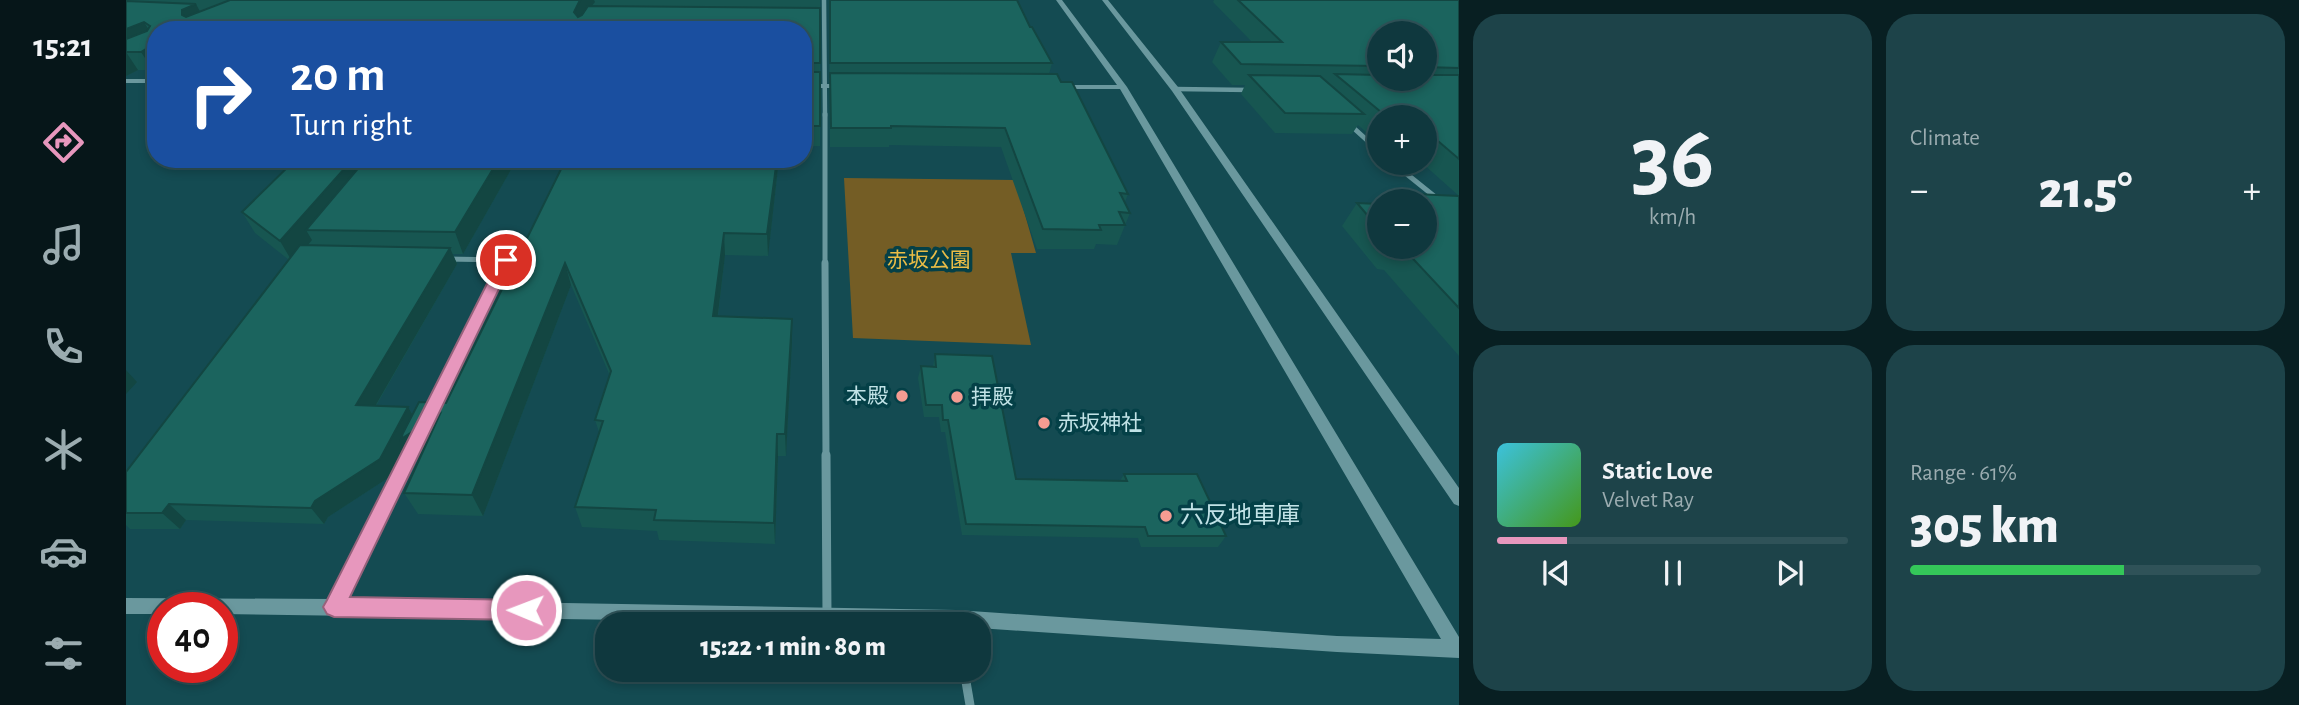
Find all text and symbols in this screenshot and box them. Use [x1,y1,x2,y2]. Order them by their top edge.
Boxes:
map controls [1367,21,1437,259]
button: sound [1367,21,1437,91]
text: 15:21 [33,30,93,62]
icon: right [175,49,266,140]
text: 20 m [290,51,386,100]
button: + [1367,105,1437,175]
text: Turn right [290,109,412,141]
text: 36 [1631,113,1714,204]
icon: directions [39,118,88,167]
text: Climate [1910,127,1980,150]
text: 21.5° [2039,165,2132,217]
text: − [1910,172,1928,210]
text: + [2243,172,2261,210]
button: − [1367,189,1437,259]
text: km/h [1649,206,1696,229]
icon: music [39,220,88,269]
pin [476,230,536,290]
icon: arrive [487,241,525,279]
park label: 赤坂公園 [887,249,971,271]
icon: phone [39,322,88,371]
place label: 本殿 [846,385,888,407]
place label: 拝殿 [971,386,1013,408]
marker: 本殿 [894,388,910,404]
marker: 拝殿 [949,389,965,405]
place label: 赤坂神社 [1058,412,1142,434]
marker: 赤坂神社 [1036,415,1052,431]
icon: climate [39,425,88,474]
text: Static Love [1602,458,1713,484]
text: Range · 61% [1910,462,2017,485]
text: Velvet Ray [1602,489,1694,512]
text: 305 km [1910,500,2059,552]
place label: 六反地車庫 [1180,502,1300,528]
marker: 六反地車庫 [1158,508,1174,524]
icon: car [39,527,88,576]
icon: previous [1537,554,1575,592]
icon: pause [1654,554,1692,592]
icon: next [1771,554,1809,592]
position arrow [489,573,563,647]
speed limit sign: 40 [147,592,238,683]
icon: filters [39,629,88,678]
text: 15:22 · 1 min · 80 m [700,634,886,660]

